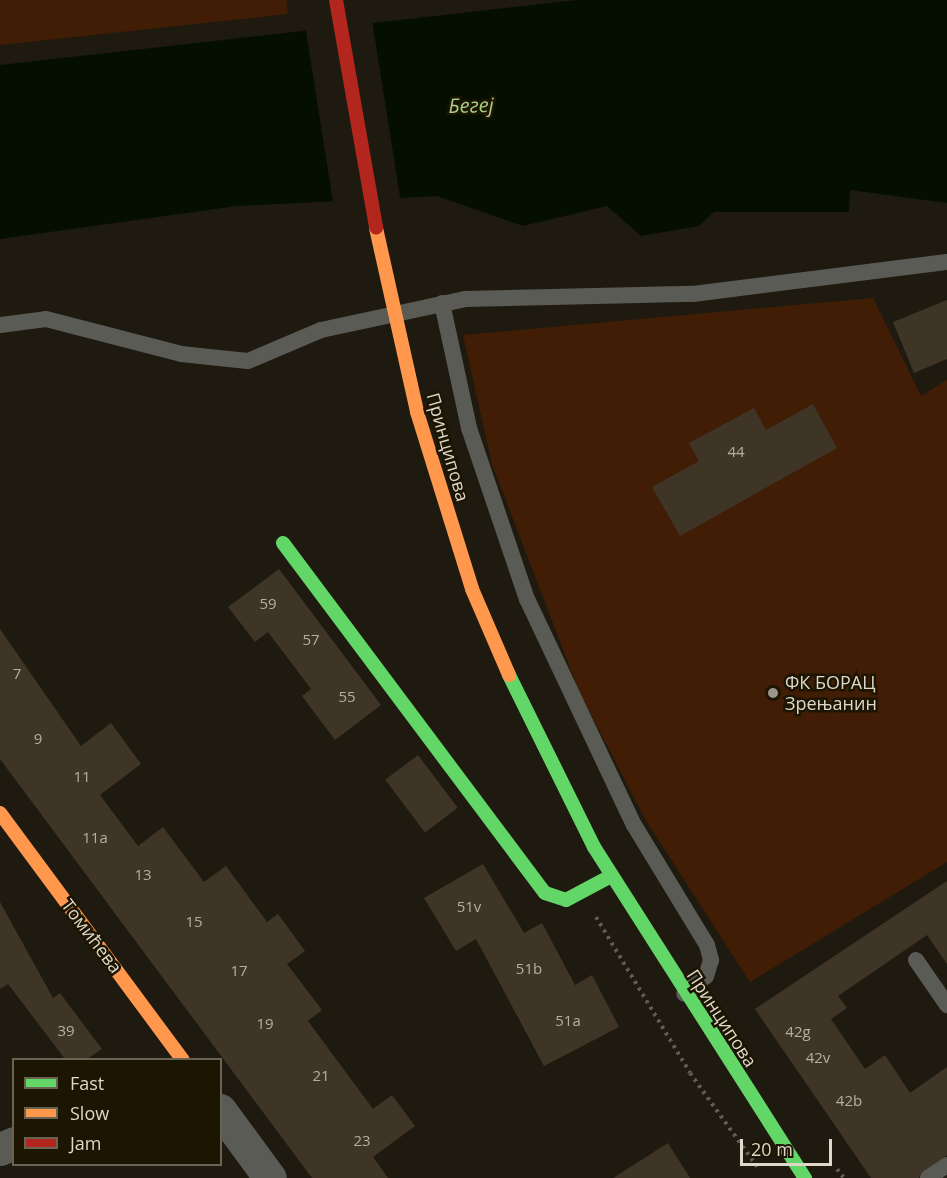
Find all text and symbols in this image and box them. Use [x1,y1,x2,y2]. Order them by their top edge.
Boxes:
water label: Бегеј [448,93,494,117]
street label: Принципова [422,390,474,504]
house number: 44 [727,443,745,461]
house number: 59 [259,595,277,613]
house number: 57 [302,631,320,649]
house number: 7 [13,665,21,683]
place label: ФК БОРАЦ Зрењанин [785,672,877,714]
marker: ФК БОРАЦ Зрењанин [766,686,780,700]
house number: 55 [338,688,356,706]
house number: 9 [34,730,42,748]
house number: 11 [73,768,91,786]
house number: 11a [82,829,108,847]
house number: 13 [134,866,152,884]
street label: Томићева [57,895,127,977]
house number: 51v [457,898,481,916]
house number: 15 [185,913,203,931]
house number: 51b [516,960,542,978]
house number: 17 [230,962,248,980]
street label: Принципова [682,965,762,1071]
house number: 51a [555,1012,581,1030]
house number: 19 [256,1015,274,1033]
house number: 39 [57,1022,75,1040]
house number: 42g [785,1023,811,1041]
house number: 42v [806,1049,830,1067]
legend [12,1058,222,1166]
house number: 21 [312,1067,330,1085]
text: Fast [70,1071,104,1095]
house number: 42b [836,1092,862,1110]
text: Slow [70,1101,109,1125]
scale bar [743,1127,834,1165]
text: Jam [70,1131,102,1155]
house number: 23 [353,1132,371,1150]
text: 20 m [751,1137,793,1161]

